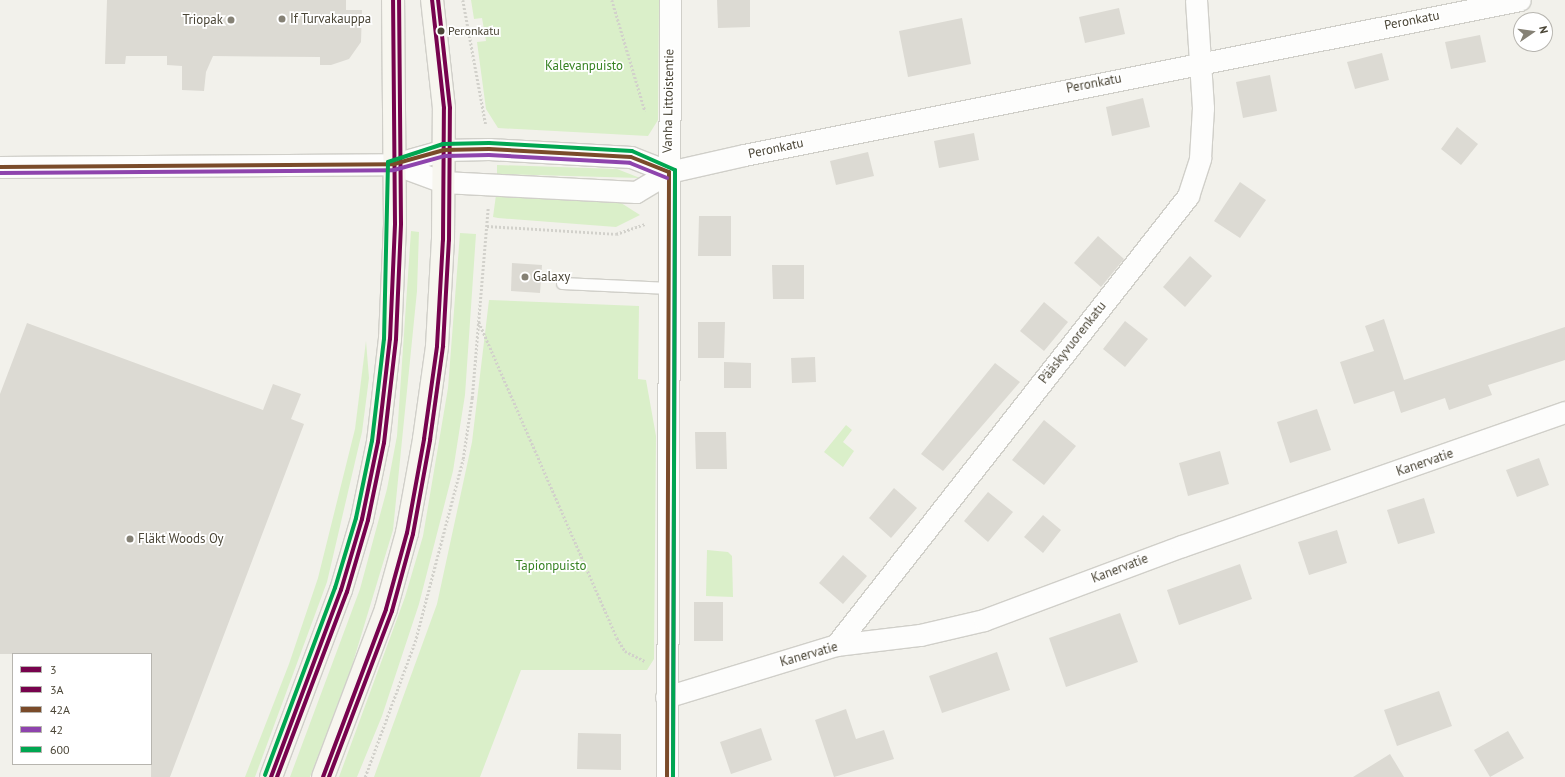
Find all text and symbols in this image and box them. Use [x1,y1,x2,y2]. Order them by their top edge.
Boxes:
street label: Peronkatu [1383,8,1441,34]
place label: If Turvakauppa [290,11,372,27]
place label: Triopak [183,12,223,28]
north arrow [1513,12,1553,52]
marker: If Turvakauppa [277,14,287,24]
marker: Triopak [226,15,236,25]
place label: Peronkatu [448,24,500,38]
text: N [1536,24,1551,35]
marker: Peronkatu [436,26,446,36]
street label: Vanha Littoistentie [660,49,678,153]
park label: Kalevanpuisto [545,58,623,74]
street label: Peronkatu [1065,71,1123,97]
street label: Peronkatu [747,136,805,162]
place label: Galaxy [533,269,570,285]
marker: Galaxy [520,272,530,282]
street label: Pääskyvuorenkatu [1036,299,1110,387]
street label: Kanervatie [1394,446,1456,480]
place label: Fläkt Woods Oy [138,531,224,547]
marker: Fläkt Woods Oy [125,534,135,544]
street label: Kanervatie [1089,551,1151,587]
park label: Tapionpuisto [515,558,587,574]
street label: Kanervatie [778,639,840,671]
legend [12,653,152,765]
text: 3 [50,662,57,677]
text: 3A [50,682,64,697]
text: 42A [50,702,70,717]
text: 42 [50,722,63,737]
text: 600 [50,742,70,757]

